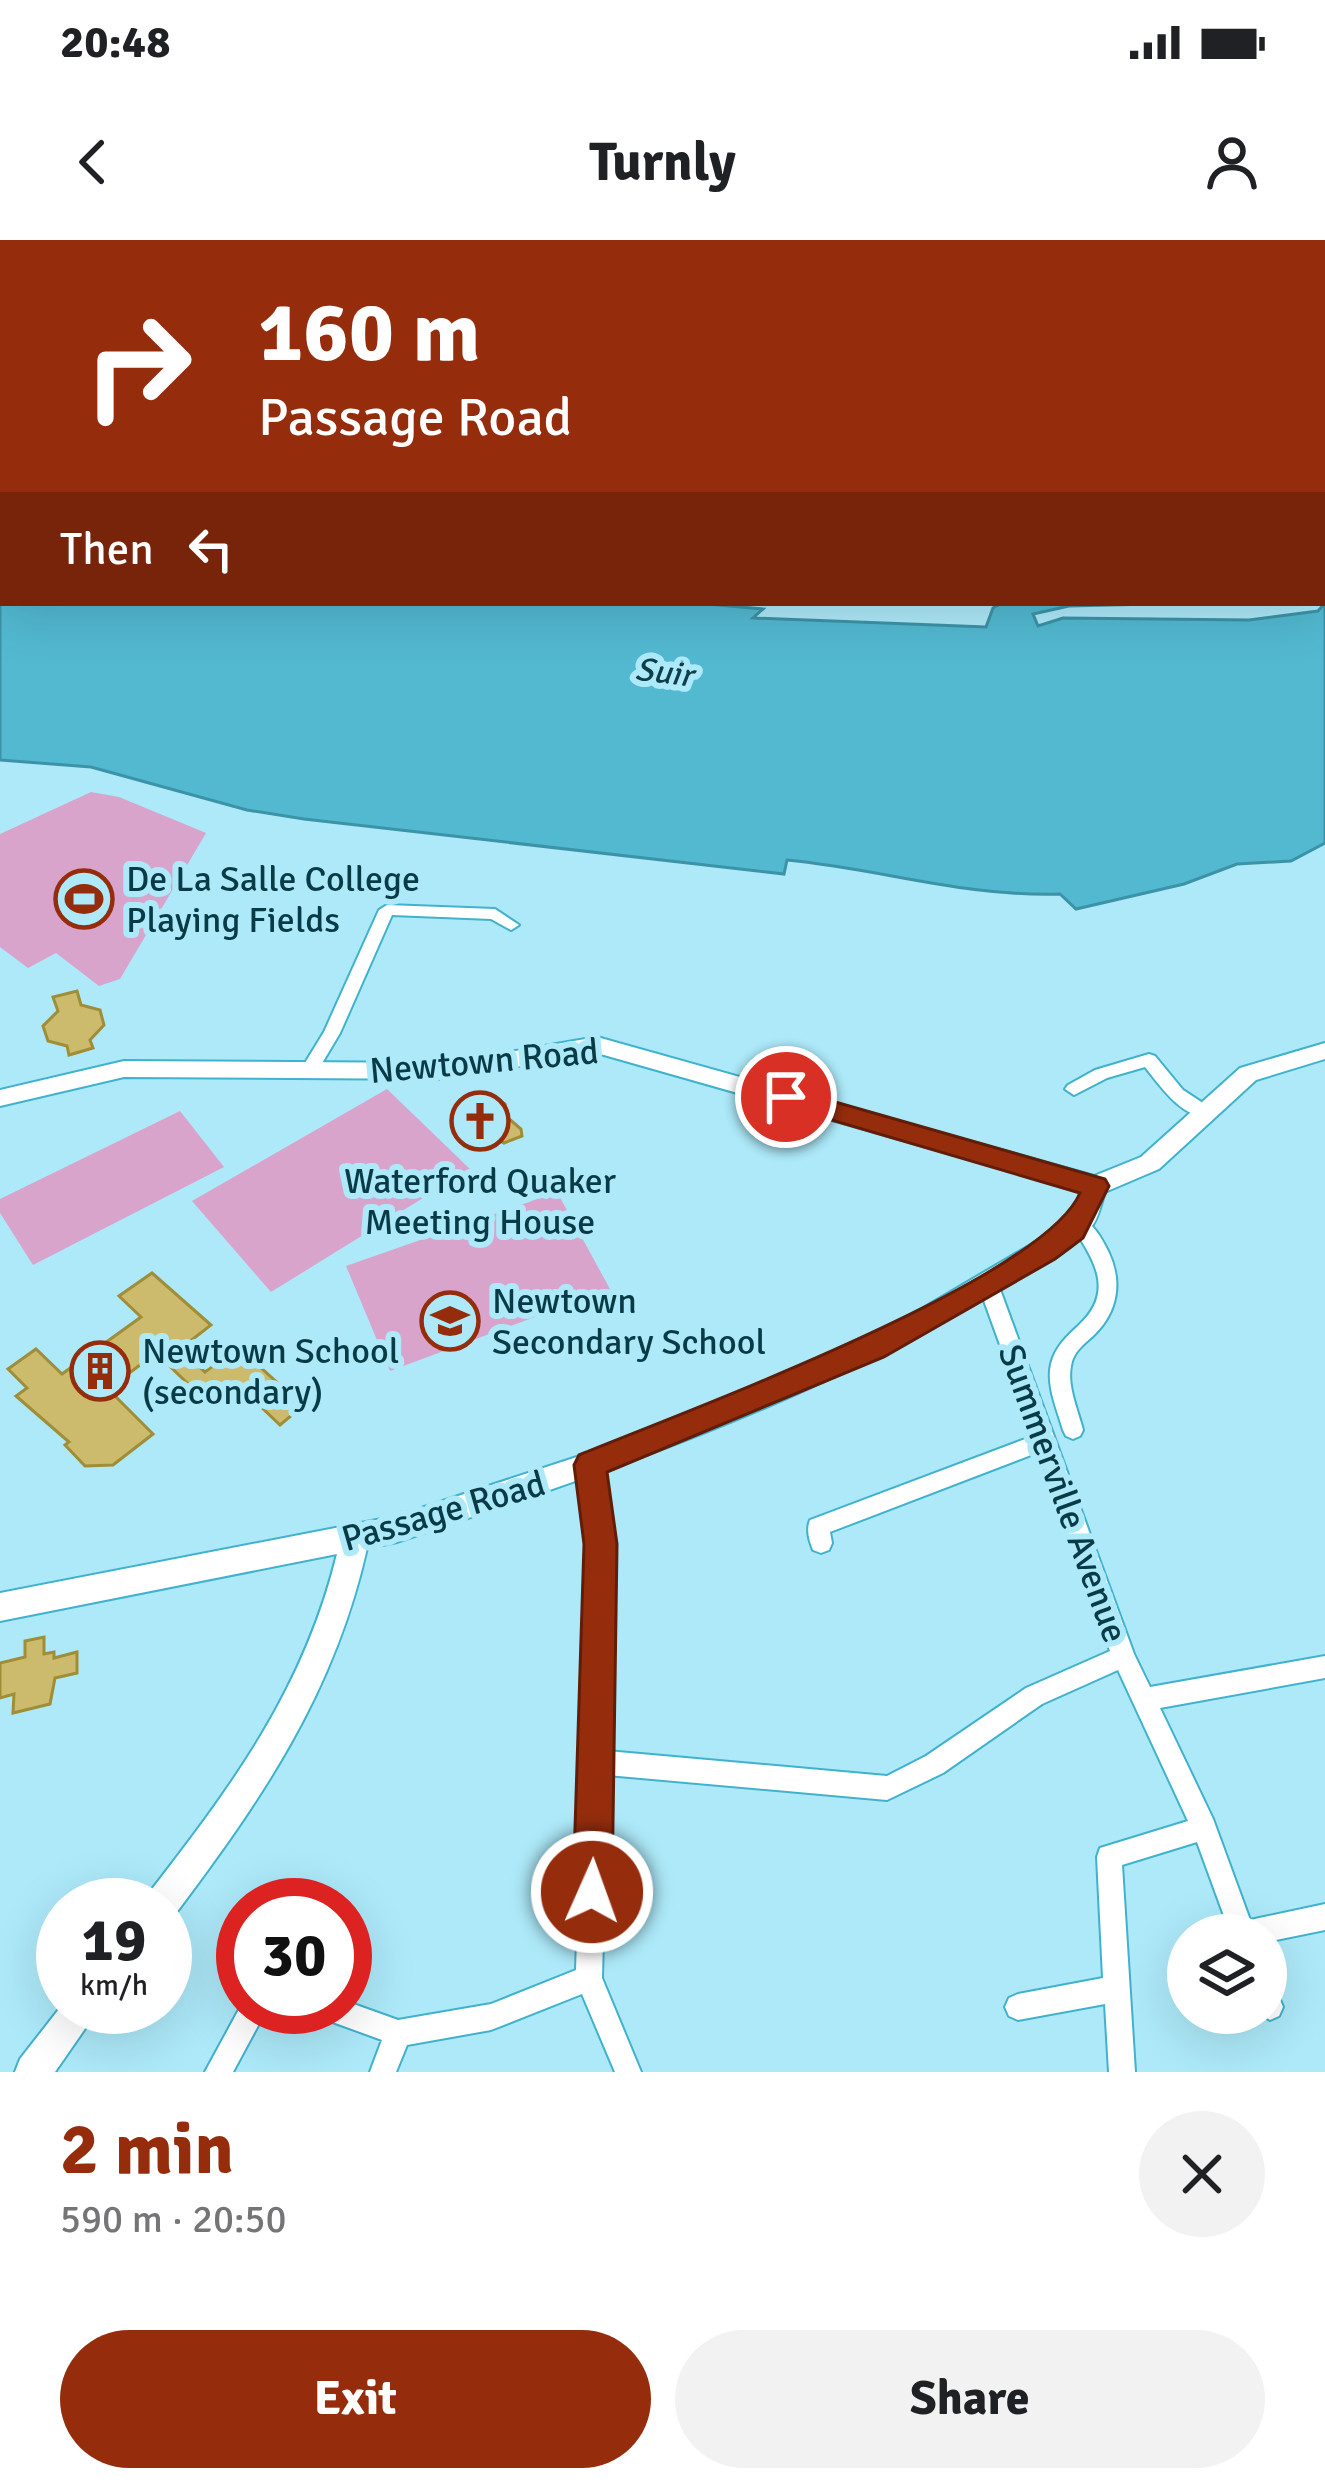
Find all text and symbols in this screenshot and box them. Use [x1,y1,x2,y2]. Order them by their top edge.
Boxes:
text: 20:48 [60,15,170,70]
icon: back [60,129,126,195]
text: Turnly [589,129,736,196]
icon: person [1199,129,1265,195]
text: 160 m [258,281,480,385]
icon: right [60,288,216,444]
text: Passage Road [258,384,572,451]
icon: left [178,516,244,582]
text: Then [60,522,154,577]
water label: Suir [633,649,700,697]
place label: De La Salle College Playing Fields [126,857,420,943]
sports icon: De La Salle College Playing Fields [53,868,115,930]
street label: Newtown Road [368,1029,601,1094]
pin [735,1046,837,1148]
icon: arrive [753,1064,819,1130]
church icon: Waterford Quaker Meeting House [449,1090,511,1152]
place label: Waterford Quaker Meeting House [344,1159,617,1245]
place label: Newtown Secondary School [492,1279,766,1365]
school or university icon: Newtown Secondary School [419,1290,481,1352]
place label: Newtown School (secondary) [142,1329,399,1415]
street label: Summerville Avenue [988,1338,1137,1649]
building icon: Newtown School (secondary) [69,1340,131,1402]
street label: Passage Road [337,1461,550,1562]
position arrow [529,1829,655,1955]
speed limit sign: 30 [216,1878,372,2034]
text: 19 [82,1904,146,1978]
map controls [1167,1914,1287,2034]
button: layers [1167,1914,1287,2034]
text: km/h [80,1967,148,2004]
text: 2 min [60,2105,234,2194]
button: close [1139,2111,1265,2237]
text: 590 m · 20:50 [60,2195,287,2243]
button: Exit [60,2330,651,2468]
button: Share [675,2330,1265,2468]

